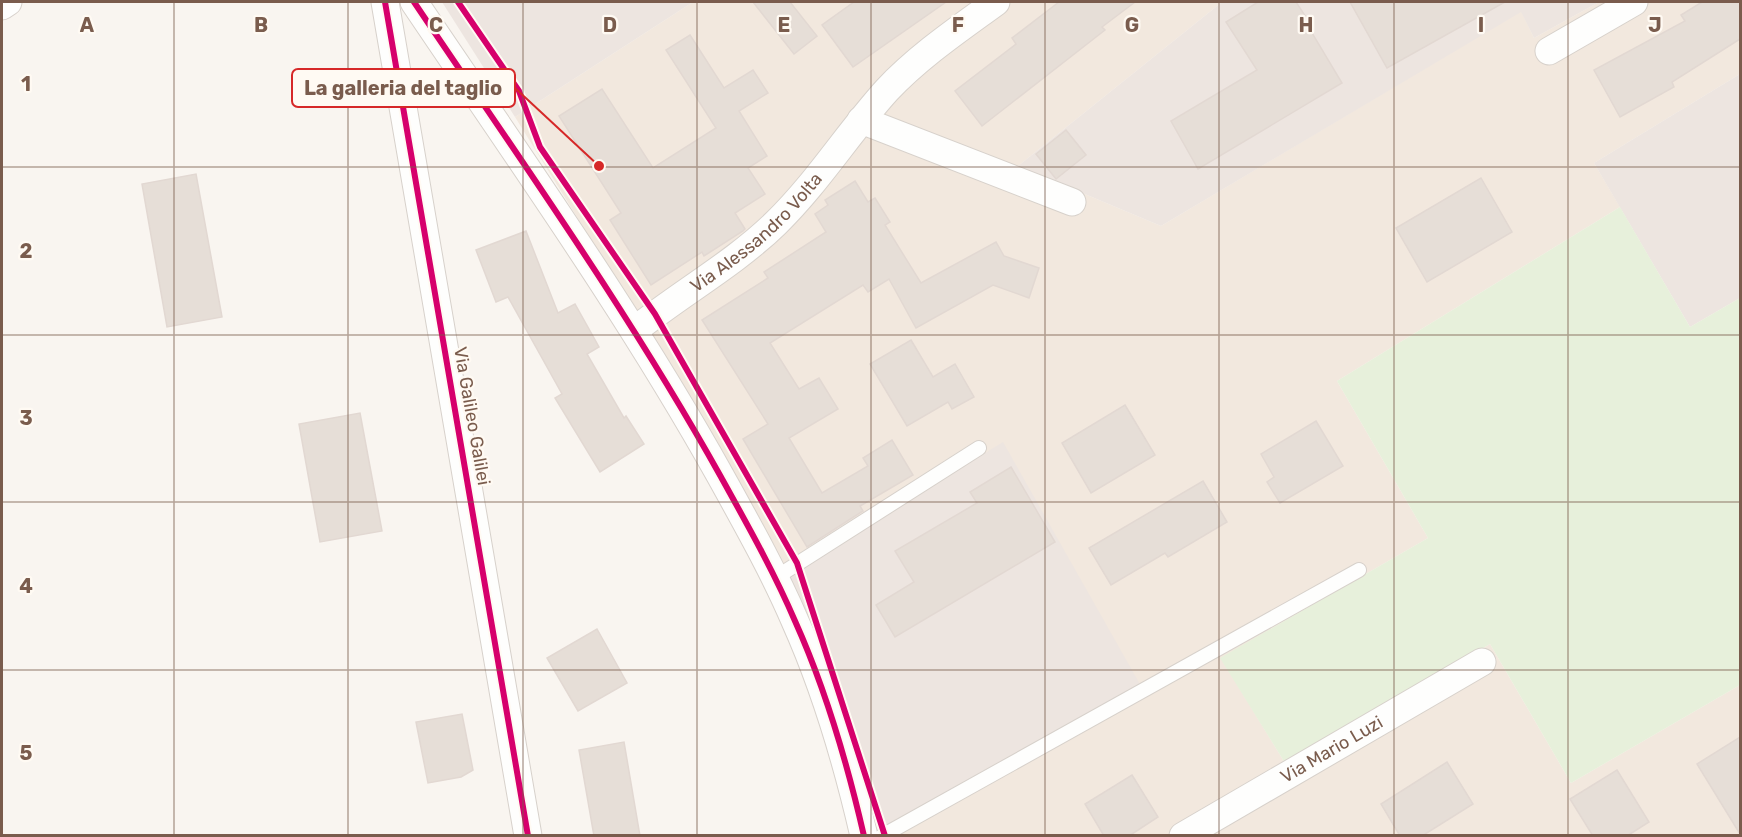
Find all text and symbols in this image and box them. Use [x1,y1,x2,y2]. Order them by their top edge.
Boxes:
text: A [80,13,95,37]
text: B [254,13,268,37]
text: C [429,13,443,37]
text: D [603,13,617,37]
text: E [778,13,790,37]
text: F [952,13,964,37]
text: G [1125,13,1139,37]
text: H [1299,13,1313,37]
text: I [1478,13,1484,37]
text: J [1648,13,1662,37]
callout: La galleria del taglio [292,69,515,107]
text: 1 [21,72,31,96]
text: La galleria del taglio [304,76,502,100]
street label: Via Alessandro Volta [686,168,827,297]
text: 2 [20,239,33,263]
street label: Via Galileo Galilei [449,345,495,487]
text: 3 [19,406,33,430]
text: 4 [19,574,33,598]
street label: Via Mario Luzi [1276,711,1387,788]
text: 5 [20,741,33,765]

